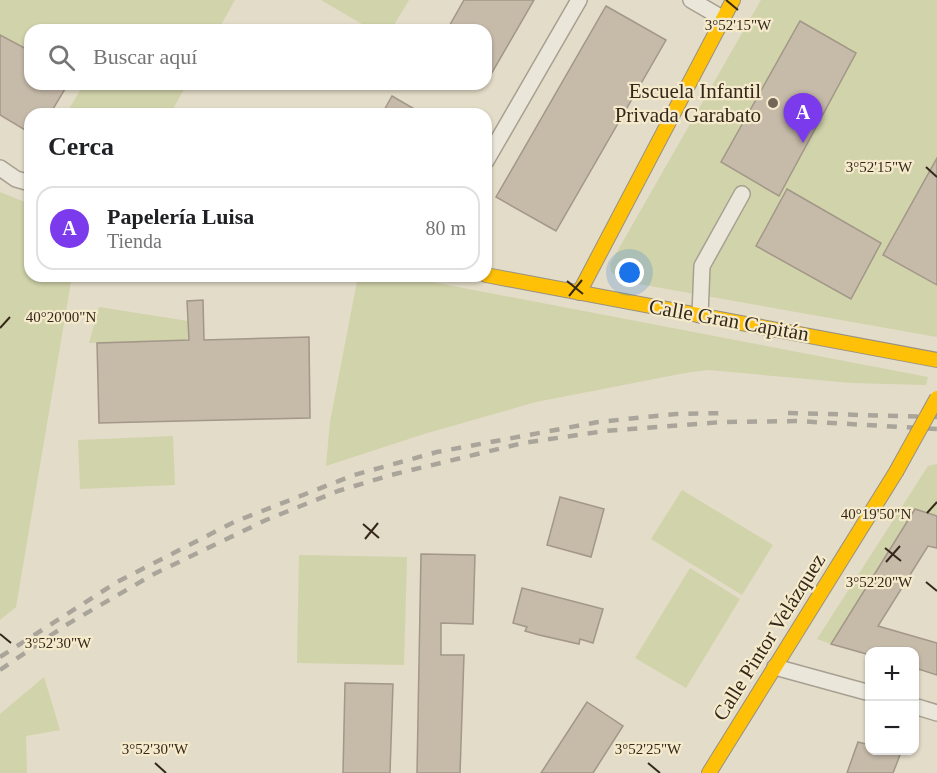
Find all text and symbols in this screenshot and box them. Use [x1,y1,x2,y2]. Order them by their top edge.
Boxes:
text: 3°52'15"W [705,17,772,33]
search box [24,24,492,90]
icon: search [45,41,78,74]
text: Buscar aquí [93,44,197,69]
place label: Escuela Infantil Privada Garabato [615,79,761,127]
pin: A [784,94,822,143]
marker: Escuela Infantil Privada Garabato [766,96,780,110]
text: Cerca [48,132,114,161]
text: 3°52'15"W [846,159,913,175]
text: Papelería Luisa [107,204,254,229]
text: A [62,217,77,239]
text: 80 m [425,217,466,239]
text: Tienda [107,230,162,252]
your location [615,258,644,287]
street label: Calle Gran Capitán [647,294,811,346]
text: 40°20'00"N [26,309,96,325]
text: 40°19'50"N [841,506,911,522]
street label: Calle Pintor Velázquez [708,549,830,725]
text: 3°52'20"W [846,574,913,590]
text: 3°52'30"W [25,635,92,651]
map controls [865,647,919,755]
button: + [865,647,919,701]
button: − [865,701,919,755]
text: 3°52'30"W [122,741,189,757]
text: 3°52'25"W [615,741,682,757]

